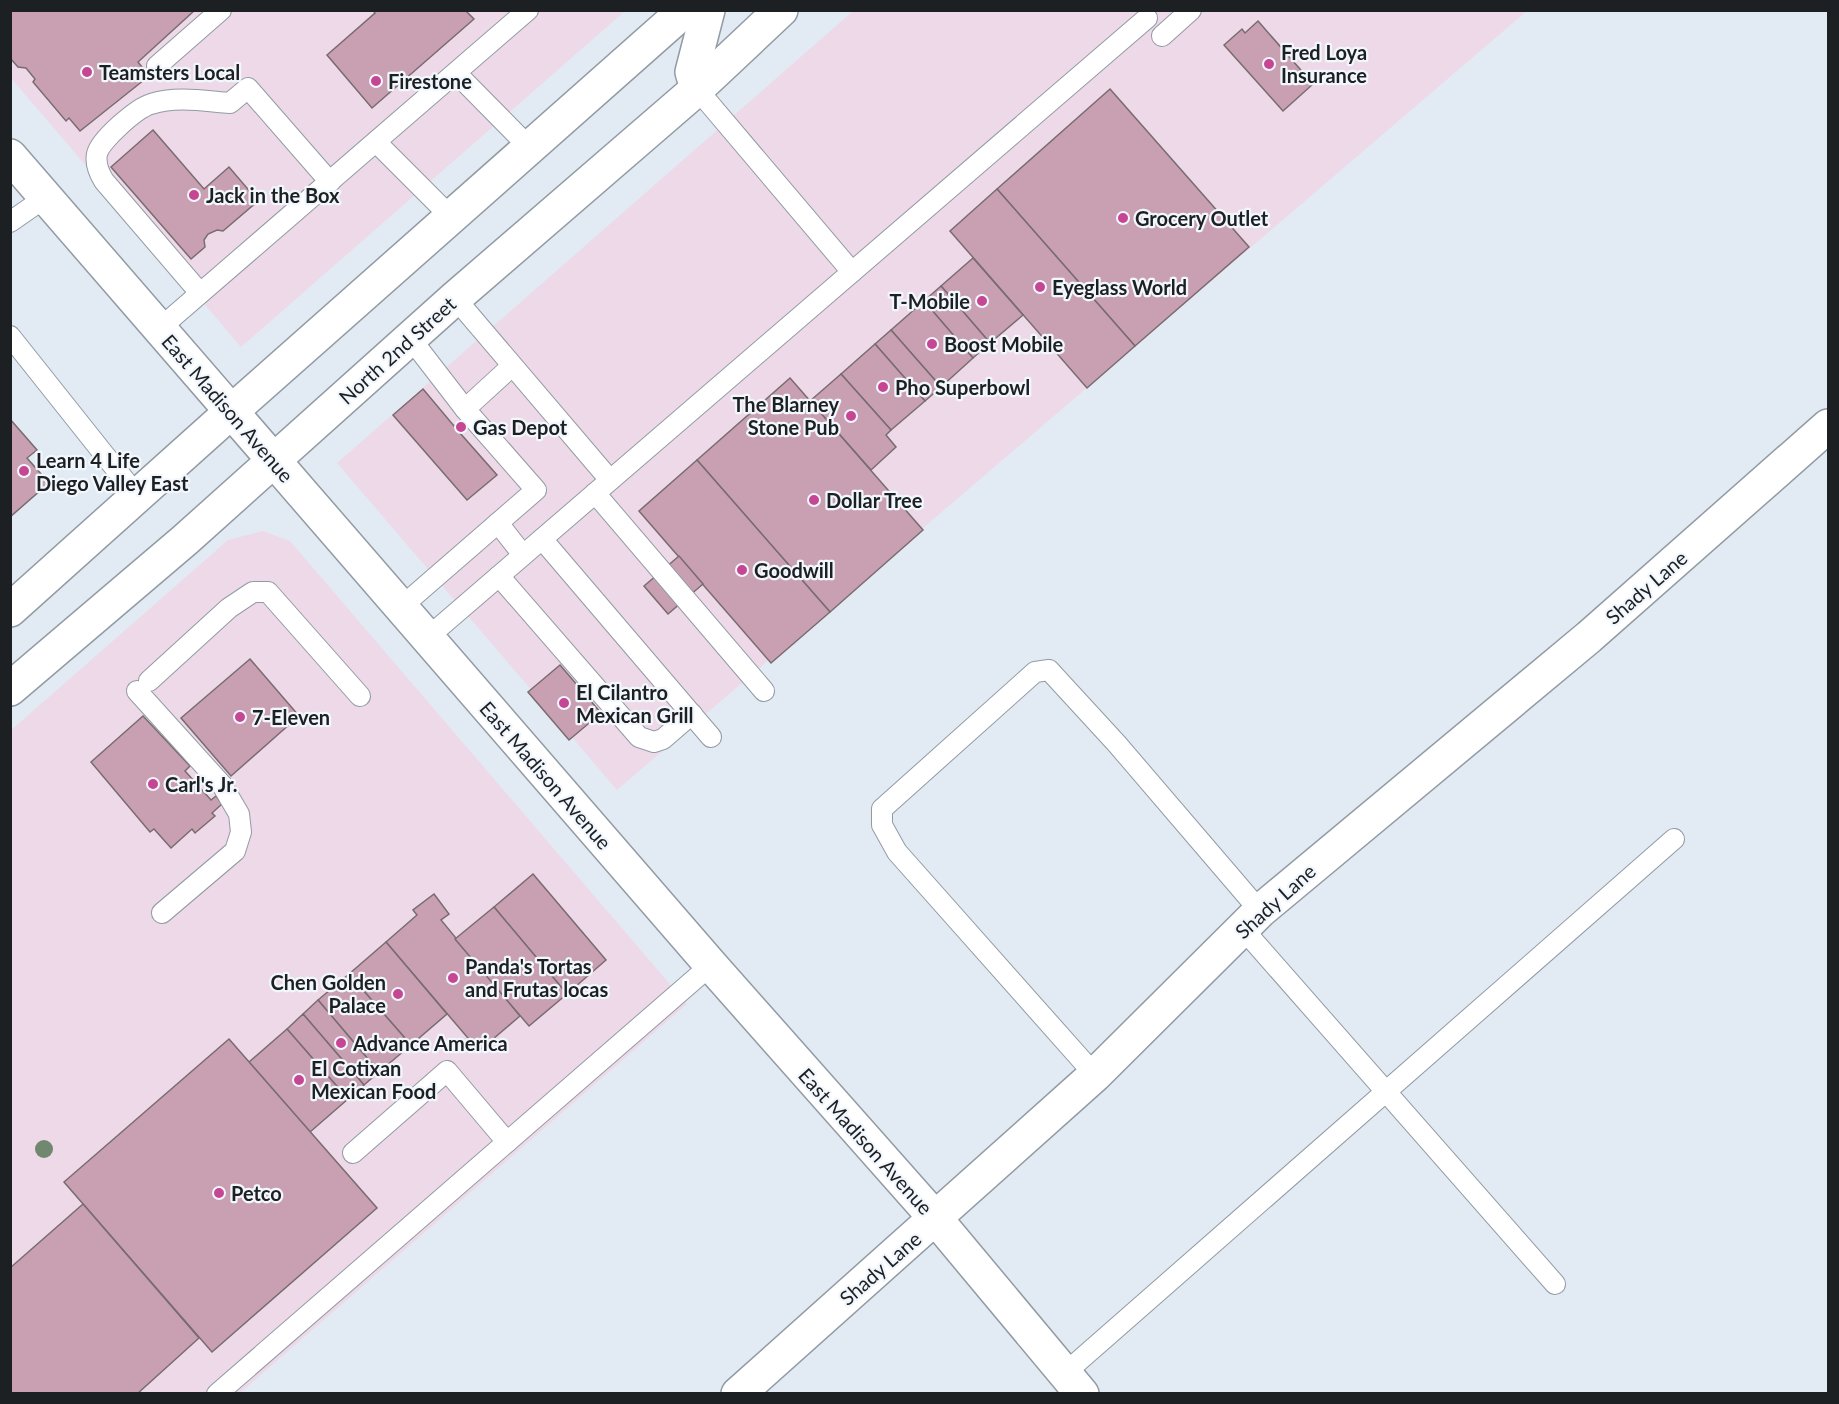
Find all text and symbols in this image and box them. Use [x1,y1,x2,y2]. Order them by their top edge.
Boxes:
place label: Fred Loya Insurance [1281,40,1367,87]
marker: Fred Loya Insurance [1262,57,1276,71]
place label: Teamsters Local [99,60,240,84]
marker: Teamsters Local [80,65,94,79]
place label: Firestone [388,69,472,93]
marker: Firestone [369,74,383,88]
place label: Jack in the Box [206,183,340,207]
marker: Jack in the Box [187,188,201,202]
place label: Grocery Outlet [1135,206,1269,230]
marker: Grocery Outlet [1116,211,1130,225]
place label: Eyeglass World [1052,275,1187,299]
marker: Eyeglass World [1033,280,1047,294]
place label: T-Mobile [890,289,970,313]
street label: North 2nd Street [334,291,460,409]
marker: T-Mobile [975,294,989,308]
street label: East Madison Avenue [157,329,299,487]
place label: Boost Mobile [944,332,1064,356]
marker: Boost Mobile [925,337,939,351]
place label: Pho Superbowl [895,375,1030,399]
marker: Pho Superbowl [876,380,890,394]
place label: The Blarney Stone Pub [733,392,839,439]
marker: The Blarney Stone Pub [844,409,858,423]
place label: Gas Depot [473,415,568,439]
marker: Gas Depot [454,420,468,434]
place label: Learn 4 Life Diego Valley East [36,448,189,495]
marker: Learn 4 Life Diego Valley East [17,464,31,478]
place label: Dollar Tree [826,488,923,512]
marker: Dollar Tree [807,493,821,507]
street label: Shady Lane [1600,545,1692,629]
place label: Goodwill [754,558,834,582]
marker: Goodwill [735,563,749,577]
place label: El Cilantro Mexican Grill [576,680,693,727]
street label: East Madison Avenue [475,696,617,854]
marker: El Cilantro Mexican Grill [557,696,571,710]
place label: 7-Eleven [252,705,330,729]
marker: 7-Eleven [233,710,247,724]
place label: Carl's Jr. [165,772,238,796]
marker: Carl's Jr. [146,777,160,791]
street label: Shady Lane [1230,859,1320,943]
place label: Panda's Tortas and Frutas locas [465,954,608,1001]
place label: Chen Golden Palace [271,970,386,1017]
marker: Panda's Tortas and Frutas locas [446,971,460,985]
marker: Chen Golden Palace [391,987,405,1001]
place label: Advance America [352,1031,508,1055]
marker: Advance America [334,1036,348,1050]
place label: El Cotixan Mexican Food [311,1056,436,1103]
street label: East Madison Avenue [794,1063,938,1219]
marker: El Cotixan Mexican Food [292,1073,306,1087]
place label: Petco [231,1181,282,1205]
marker: Petco [212,1186,226,1200]
street label: Shady Lane [834,1226,926,1310]

